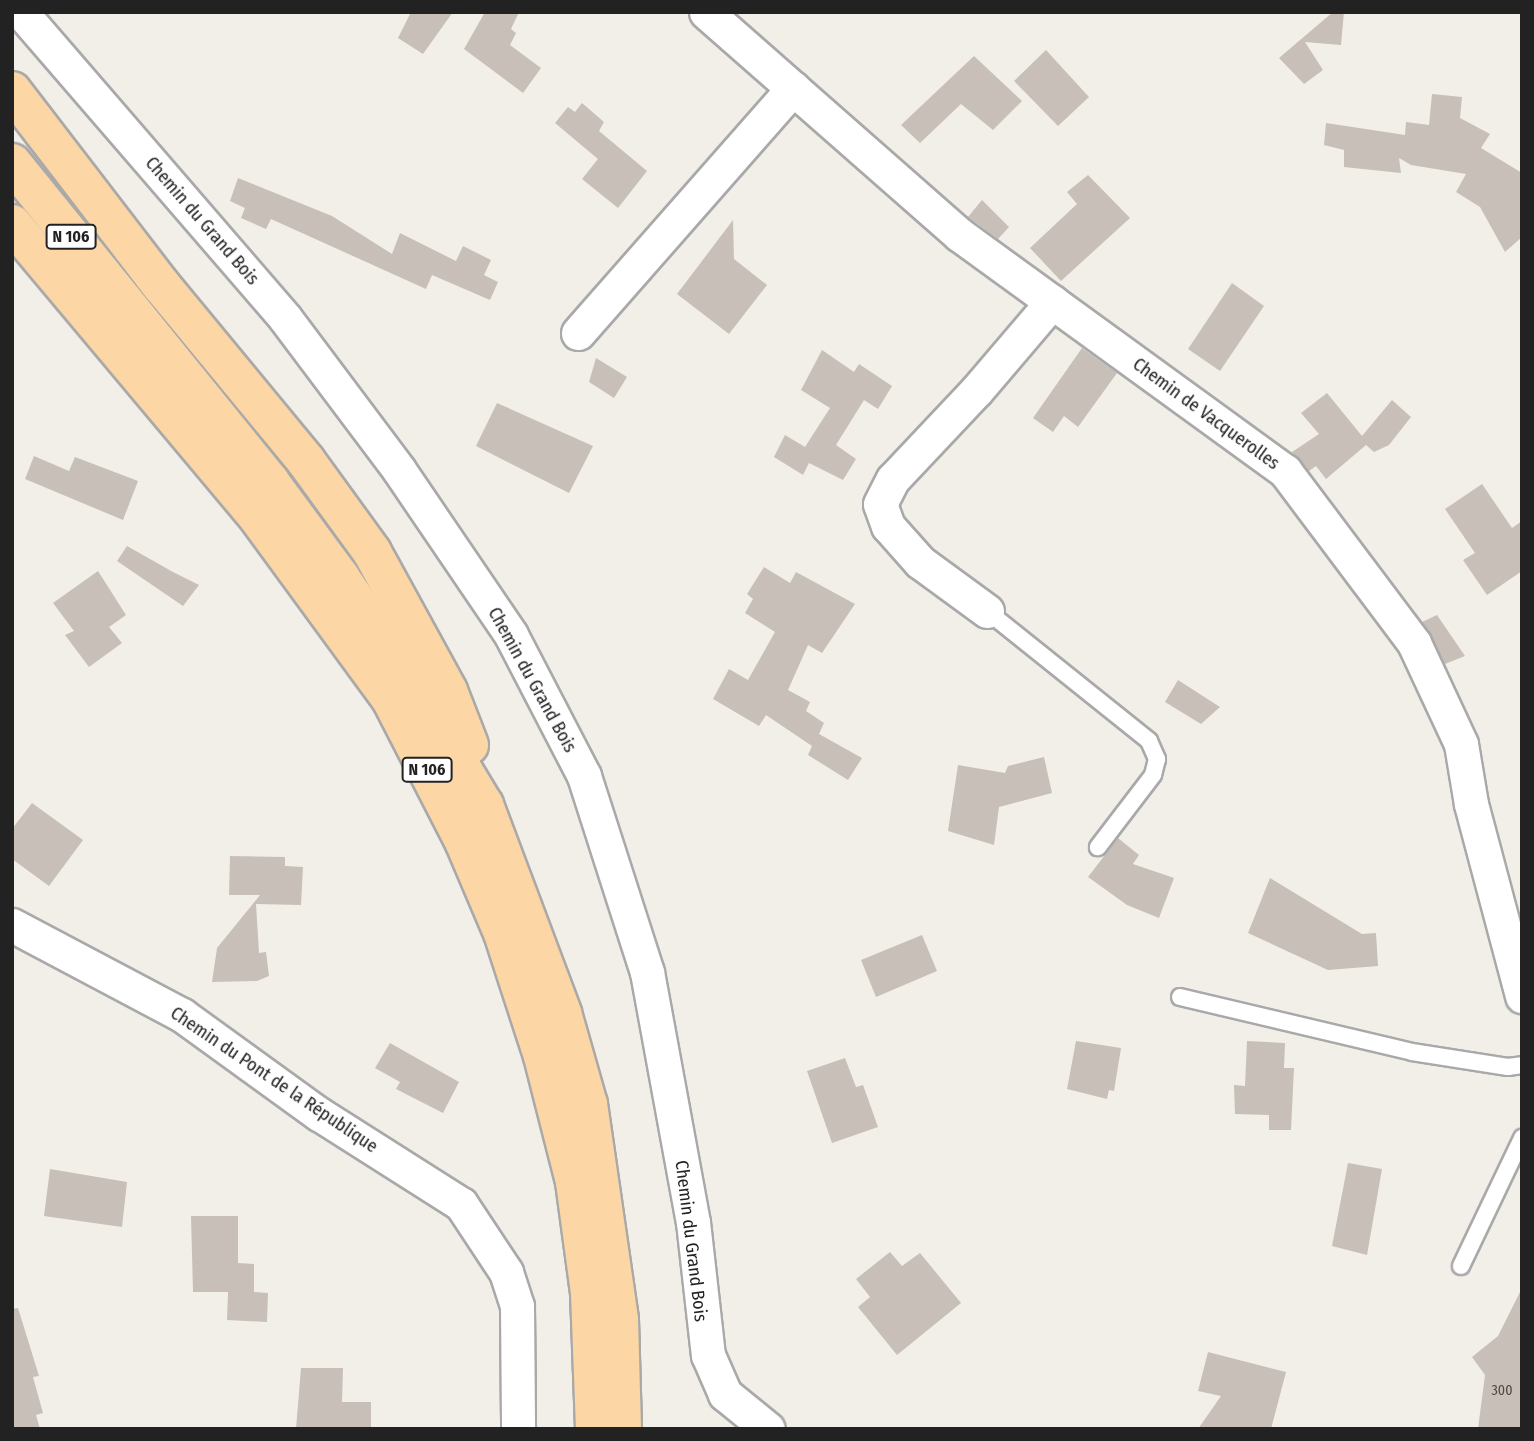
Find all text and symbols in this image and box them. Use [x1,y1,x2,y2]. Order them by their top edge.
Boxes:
street label: Chemin du Grand Bois [141,153,263,289]
road number: N 106 [45,224,97,249]
street label: Chemin de Vacquerolles [1128,354,1284,474]
street label: Chemin du Grand Bois [483,604,581,756]
road number: N 106 [401,758,453,782]
street label: Chemin du Pont de la République [166,1002,382,1158]
street label: Chemin du Grand Bois [670,1159,712,1323]
house number: 300 [1492,1383,1512,1399]

